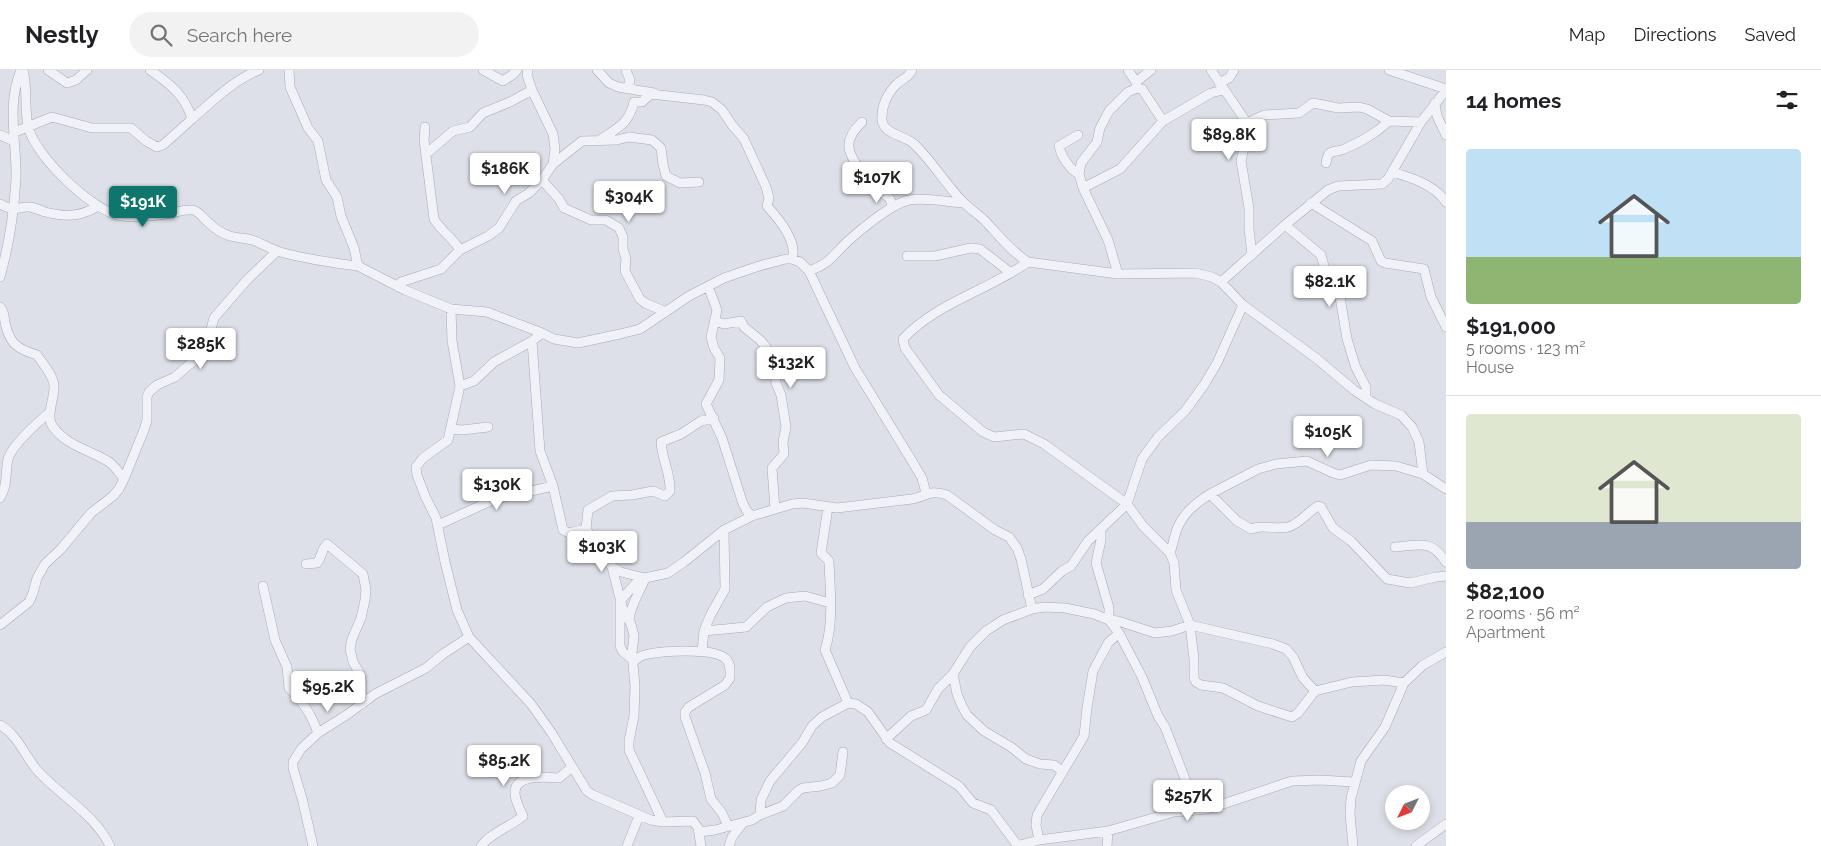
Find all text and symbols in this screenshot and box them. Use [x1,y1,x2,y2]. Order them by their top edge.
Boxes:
search box [129,12,479,57]
text: Nestly [25,20,99,49]
icon: search [147,21,175,49]
text: Search here [187,24,292,46]
text: Map [1569,24,1605,45]
text: Directions [1633,24,1717,45]
text: Saved [1745,24,1796,45]
icon: filters [1773,86,1801,114]
text: 14 homes [1466,88,1561,113]
pin: $89.8K [1188,118,1270,161]
text: $89.8K [1202,125,1256,144]
pin: $186K [470,152,540,195]
text: $186K [481,159,529,178]
pin: $107K [842,162,912,204]
text: $107K [853,168,901,187]
pin: $304K [594,180,664,223]
icon: home [1589,181,1679,271]
pin: $191K [108,186,178,228]
text: $304K [605,187,653,206]
text: $191K [120,192,166,211]
pin: $82.1K [1289,266,1371,308]
text: $82.1K [1304,272,1356,291]
text: $191,000 [1466,314,1556,339]
pin: $285K [166,328,236,370]
text: $285K [177,334,225,353]
text: 5 rooms · 123 m² [1466,339,1586,358]
pin: $132K [756,346,826,389]
text: $132K [768,353,814,372]
text: House [1466,358,1514,377]
pin: $105K [1293,416,1363,458]
text: $105K [1304,422,1352,441]
icon: home [1589,447,1679,537]
pin: $130K [462,468,532,511]
text: $130K [473,475,521,494]
pin: $103K [567,530,637,573]
text: $103K [578,537,626,556]
text: $82,100 [1466,579,1545,604]
text: 2 rooms · 56 m² [1466,604,1580,623]
text: Apartment [1466,623,1545,642]
pin: $95.2K [287,670,369,713]
text: $95.2K [302,677,354,696]
pin: $85.2K [463,744,545,787]
text: $85.2K [478,751,530,770]
pin: $257K [1153,780,1223,822]
north arrow [1385,785,1430,830]
map controls [1385,785,1430,830]
text: $257K [1164,786,1212,805]

